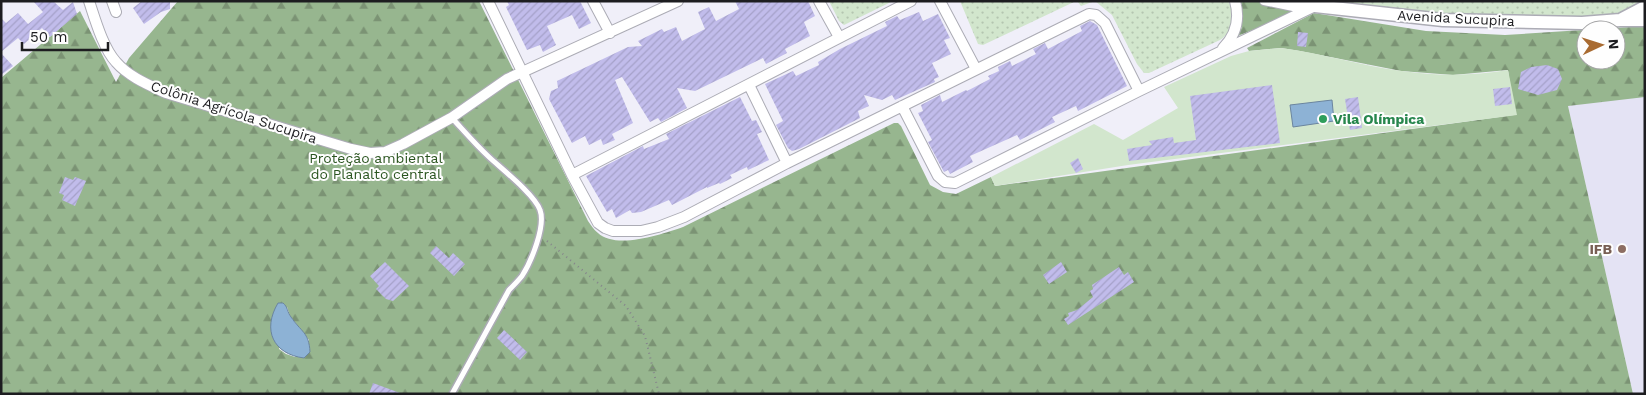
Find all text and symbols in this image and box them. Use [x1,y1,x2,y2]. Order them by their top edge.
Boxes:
street label: Avenida Sucupira [1397,7,1515,29]
scale bar [22,20,109,52]
north arrow [1576,20,1626,70]
text: 50 m [30,28,67,46]
text: N [1606,38,1622,50]
street label: Colônia Agrícola Sucupira [149,78,319,146]
place label: Vila Olímpica [1333,111,1425,127]
marker: Vila Olímpica [1317,113,1329,125]
park label: Proteção ambiental do Planalto central [309,150,444,182]
place label: IFB [1589,241,1612,257]
marker: IFB [1616,243,1628,255]

